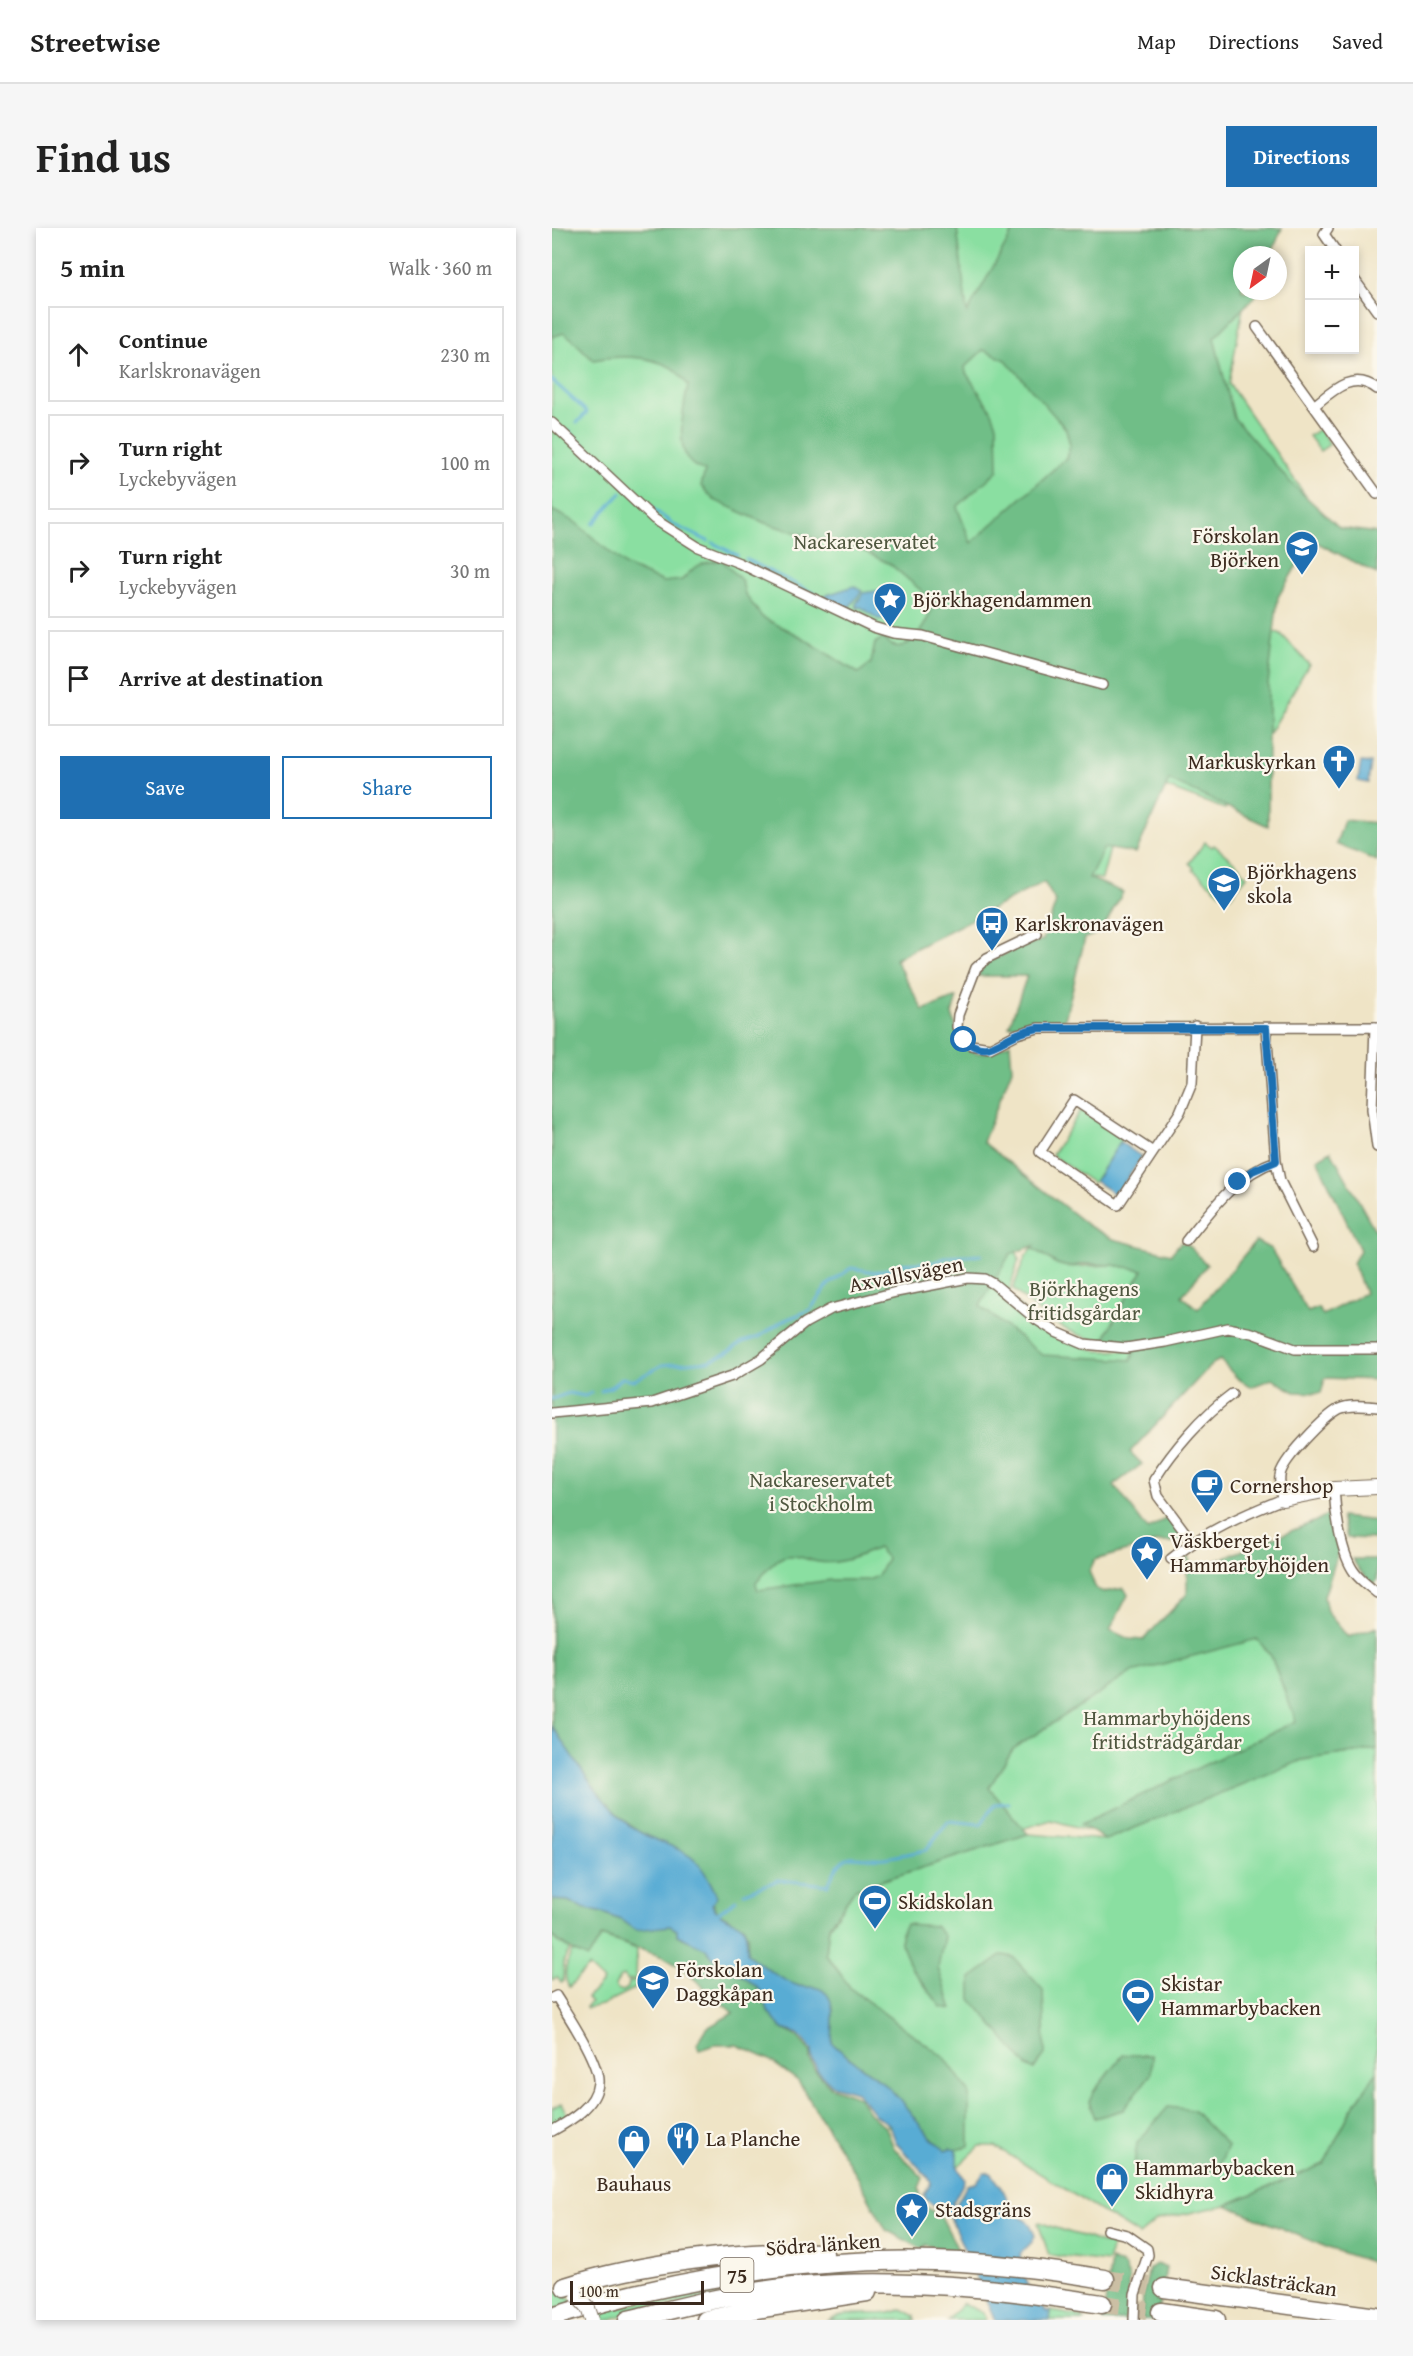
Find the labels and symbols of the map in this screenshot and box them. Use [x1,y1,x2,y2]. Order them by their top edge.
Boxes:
north arrow [1233,246,1287,300]
place label: Förskolan Björken [1192,520,1279,575]
park label: Nackareservatet [794,526,937,557]
school or university icon: Förskolan Björken [1284,529,1320,576]
place icon: Björkhagendammen [872,581,908,628]
place label: Björkhagendammen [913,584,1092,615]
church icon: Markuskyrkan [1321,743,1357,790]
place label: Markuskyrkan [1188,746,1316,777]
place label: Björkhagens skola [1247,856,1357,911]
school or university icon: Björkhagens skola [1206,865,1242,912]
bus stop icon: Karlskronavägen [974,905,1010,952]
place label: Karlskronavägen [1015,908,1164,939]
route start [950,1026,976,1052]
route end [1224,1168,1250,1194]
street label: Axvallsvägen [846,1248,966,1300]
park label: Björkhagens fritidsgårdar [1028,1273,1141,1328]
park label: Nackareservatet i Stockholm [750,1464,893,1519]
cafe icon: Cornershop [1189,1467,1225,1514]
place label: Cornershop [1230,1470,1333,1501]
place label: Väskberget i Hammarbyhöjden [1170,1525,1329,1580]
place icon: Väskberget i Hammarbyhöjden [1129,1534,1165,1581]
park label: Hammarbyhöjdens fritidsträdgårdar [1083,1702,1251,1757]
sports icon: Skidskolan [857,1883,893,1930]
place label: Skidskolan [898,1886,993,1917]
place label: Förskolan Daggkåpan [676,1954,773,2009]
school or university icon: Förskolan Daggkåpan [635,1963,671,2010]
place label: Skistar Hammarbybacken [1161,1968,1321,2023]
sports icon: Skistar Hammarbybacken [1120,1977,1156,2024]
restaurant icon: La Planche [665,2120,701,2167]
shop icon: Bauhaus [616,2123,652,2170]
place label: La Planche [706,2123,800,2154]
place label: Hammarbybacken Skidhyra [1135,2152,1295,2207]
shop icon: Hammarbybacken Skidhyra [1094,2161,1130,2208]
place label: Bauhaus [597,2168,671,2199]
place icon: Stadsgräns [894,2191,930,2238]
place label: Stadsgräns [935,2194,1031,2225]
street label: Södra länken [765,2225,881,2263]
street label: Sicklasträckan [1209,2256,1339,2304]
road number: 75 [720,2258,753,2292]
scale bar [570,2278,704,2306]

